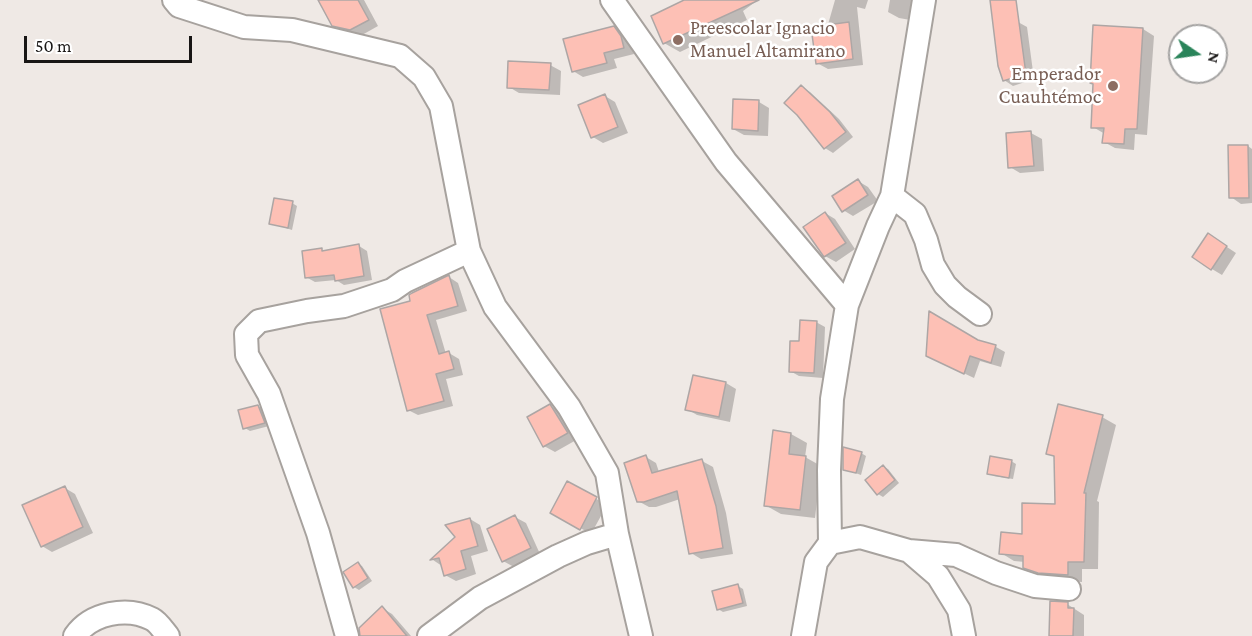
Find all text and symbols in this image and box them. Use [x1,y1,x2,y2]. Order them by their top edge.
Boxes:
place label: Preescolar Ignacio Manuel Altamirano [690,16,845,63]
scale bar [27,24,195,62]
north arrow [1168,24,1228,84]
marker: Preescolar Ignacio Manuel Altamirano [671,33,685,47]
text: 50 m [35,36,72,56]
text: N [1205,50,1224,65]
place label: Emperador Cuauhtémoc [999,62,1101,109]
marker: Emperador Cuauhtémoc [1106,79,1120,93]

